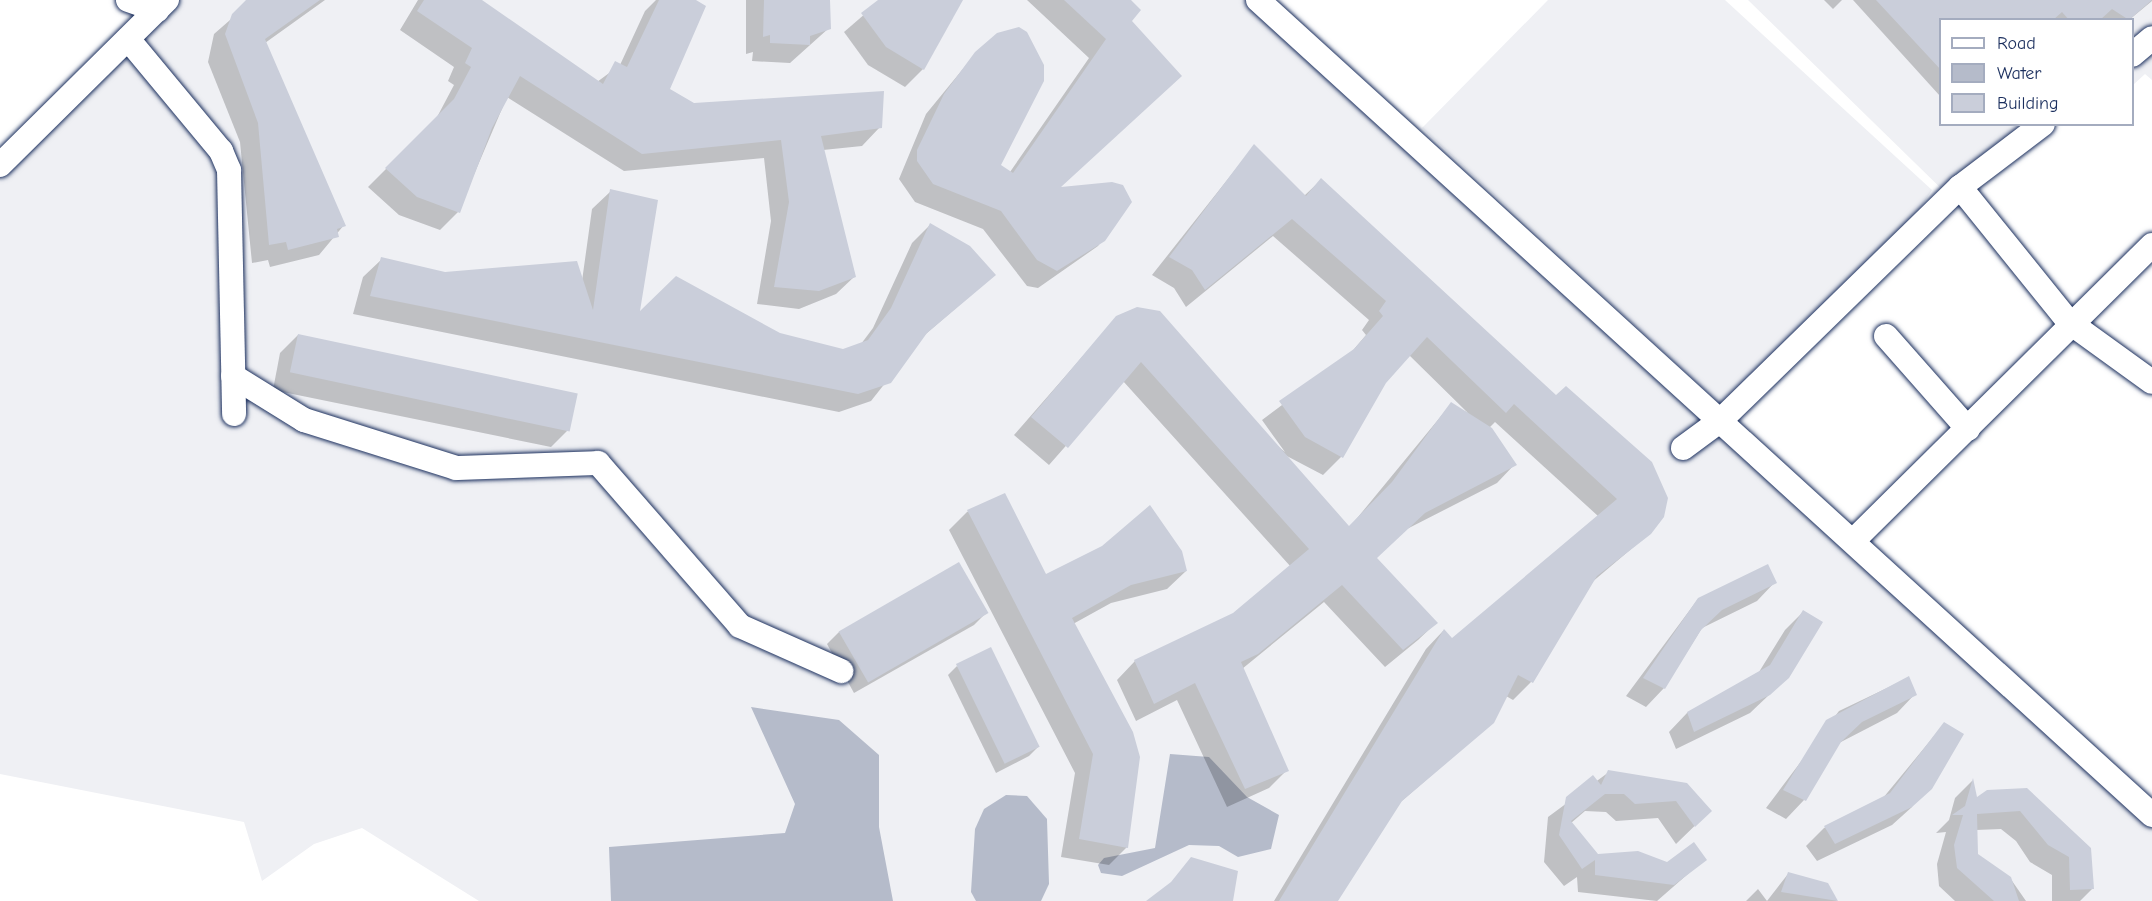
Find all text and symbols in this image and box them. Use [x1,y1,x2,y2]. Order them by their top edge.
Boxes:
legend [1939,18,2134,126]
text: Road [1997,33,2036,54]
text: Water [1997,63,2041,84]
text: Building [1997,93,2059,114]

